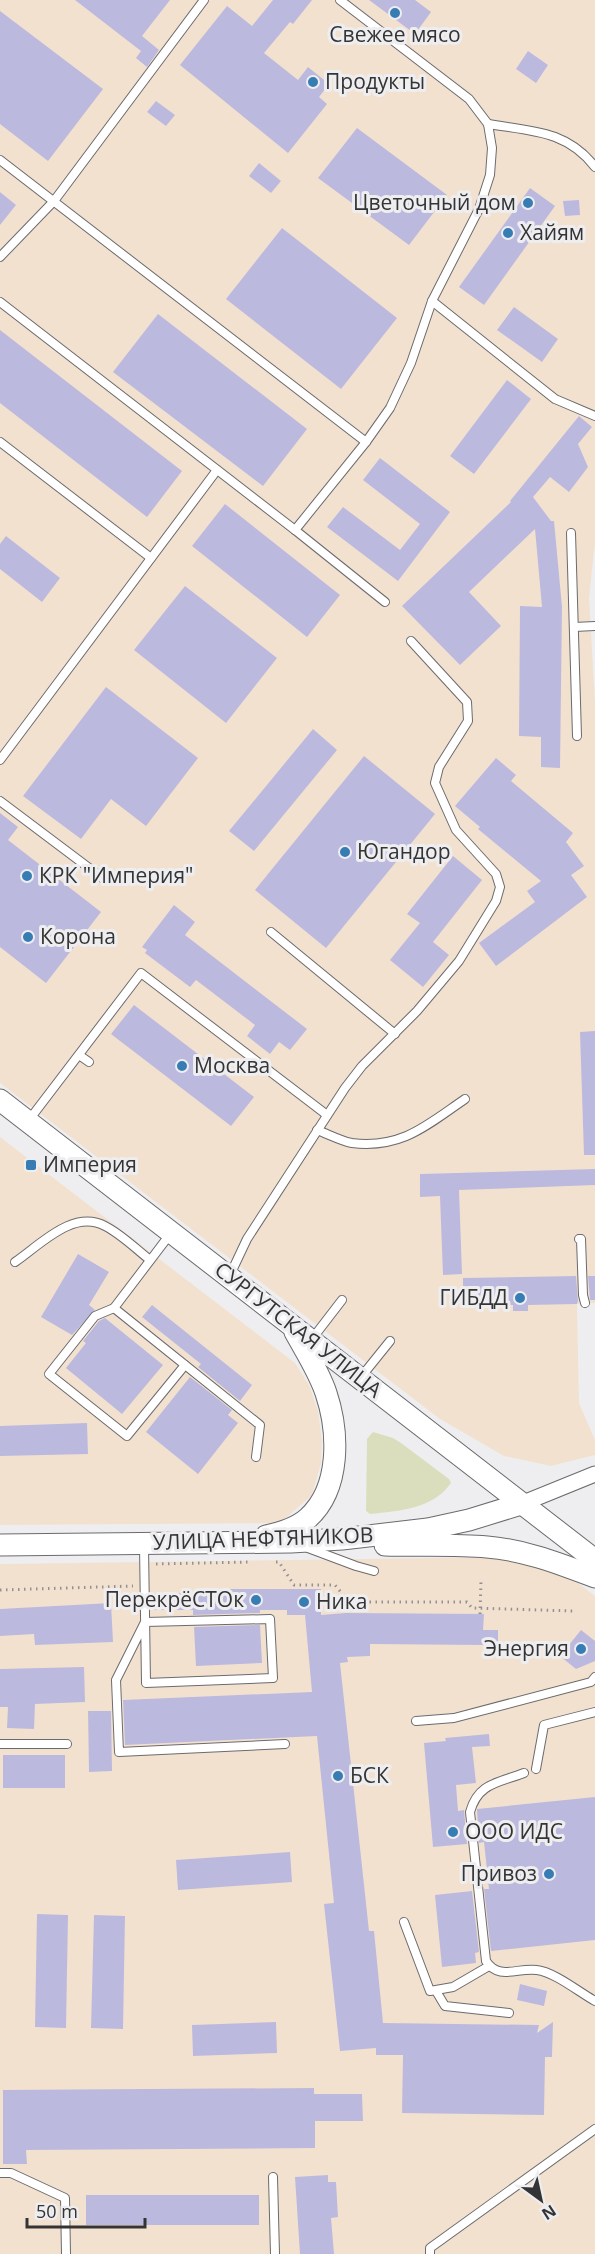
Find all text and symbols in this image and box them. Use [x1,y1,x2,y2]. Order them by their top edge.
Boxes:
marker: Свежее мясо [388,6,402,20]
place label: Свежее мясо [329,20,461,48]
place label: Продукты [325,67,425,95]
marker: Продукты [306,75,320,89]
place label: Цветочный дом [353,188,516,216]
marker: Цветочный дом [521,196,535,210]
place label: Хайям [520,218,584,246]
marker: Хайям [501,226,515,240]
place label: Югандор [357,837,451,865]
marker: Югандор [338,845,352,859]
place label: КРК "Империя" [39,861,193,889]
marker: КРК "Империя" [20,869,34,883]
place label: Корона [40,922,116,950]
marker: Корона [21,930,35,944]
place label: Москва [194,1051,270,1079]
marker: Москва [175,1059,189,1073]
place label: Империя [43,1150,137,1178]
marker: Империя [24,1158,38,1172]
street label: СУРГУТСКАЯ УЛИЦА [209,1255,388,1404]
place label: ГИБДД [440,1283,508,1311]
marker: ГИБДД [513,1291,527,1305]
street label: УЛИЦА НЕФТЯНИКОВ [152,1520,374,1556]
place label: ПерекрёСТОк [105,1585,244,1613]
place label: Ника [316,1587,367,1615]
marker: ПерекрёСТОк [249,1593,263,1607]
marker: Ника [297,1595,311,1609]
place label: Энергия [484,1634,569,1662]
marker: Энергия [574,1642,588,1656]
place label: БСК [350,1761,389,1789]
marker: БСК [331,1769,345,1783]
place label: ООО ИДС [465,1817,563,1845]
marker: ООО ИДС [446,1825,460,1839]
place label: Привоз [461,1859,537,1887]
marker: Привоз [542,1867,556,1881]
north arrow [511,2170,571,2230]
scale bar [27,2191,146,2229]
text: 50 m [36,2199,78,2223]
text: N [538,2200,561,2225]

